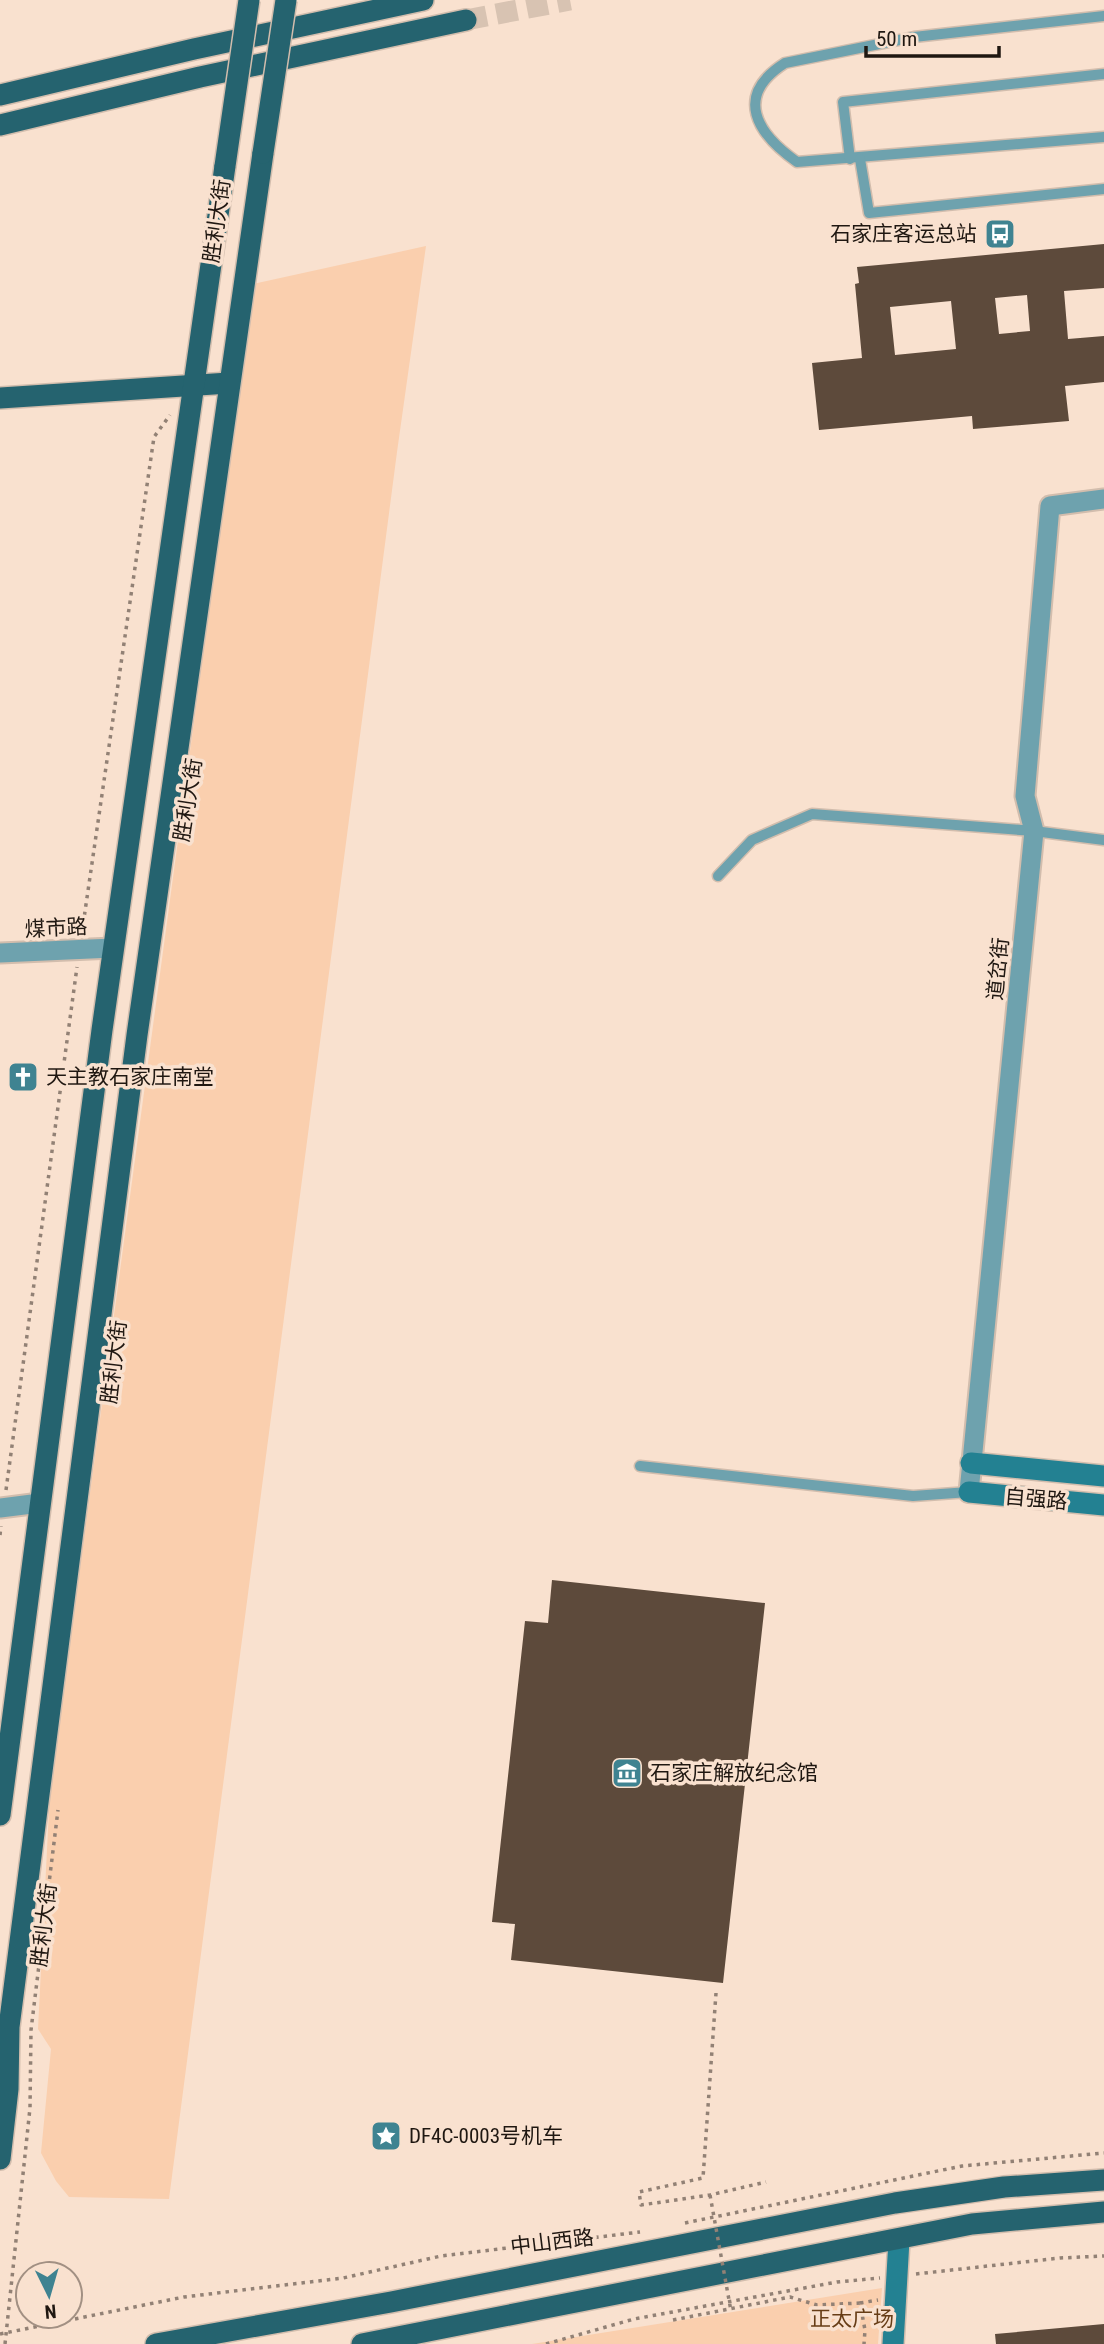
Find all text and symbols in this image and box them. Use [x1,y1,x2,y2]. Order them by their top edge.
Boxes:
scale bar [866,14,999,58]
text: 50 m [876,27,917,51]
street label: 胜利大街 [199,178,235,264]
bus stop icon: 石家庄客运总站 [983,217,1017,251]
place label: 石家庄客运总站 [830,222,977,246]
street label: 胜利大街 [170,757,206,843]
street label: 煤市路 [24,914,88,942]
street label: 道岔街 [983,936,1013,1002]
church icon: 天主教石家庄南堂 [6,1060,40,1094]
place label: 天主教石家庄南堂 [46,1065,214,1089]
street label: 胜利大街 [97,1319,131,1405]
street label: 自强路 [1004,1484,1068,1514]
museum icon: 石家庄解放纪念馆 [610,1756,644,1790]
place label: 石家庄解放纪念馆 [650,1761,818,1785]
street label: 胜利大街 [27,1882,61,1968]
place icon: DF4C-0003号机车 [369,2119,403,2153]
place label: DF4C-0003号机车 [409,2124,563,2148]
street label: 中山西路 [509,2225,595,2259]
north arrow [14,2260,84,2330]
text: N [44,2299,57,2323]
park label: 正太广场 [810,2307,894,2331]

